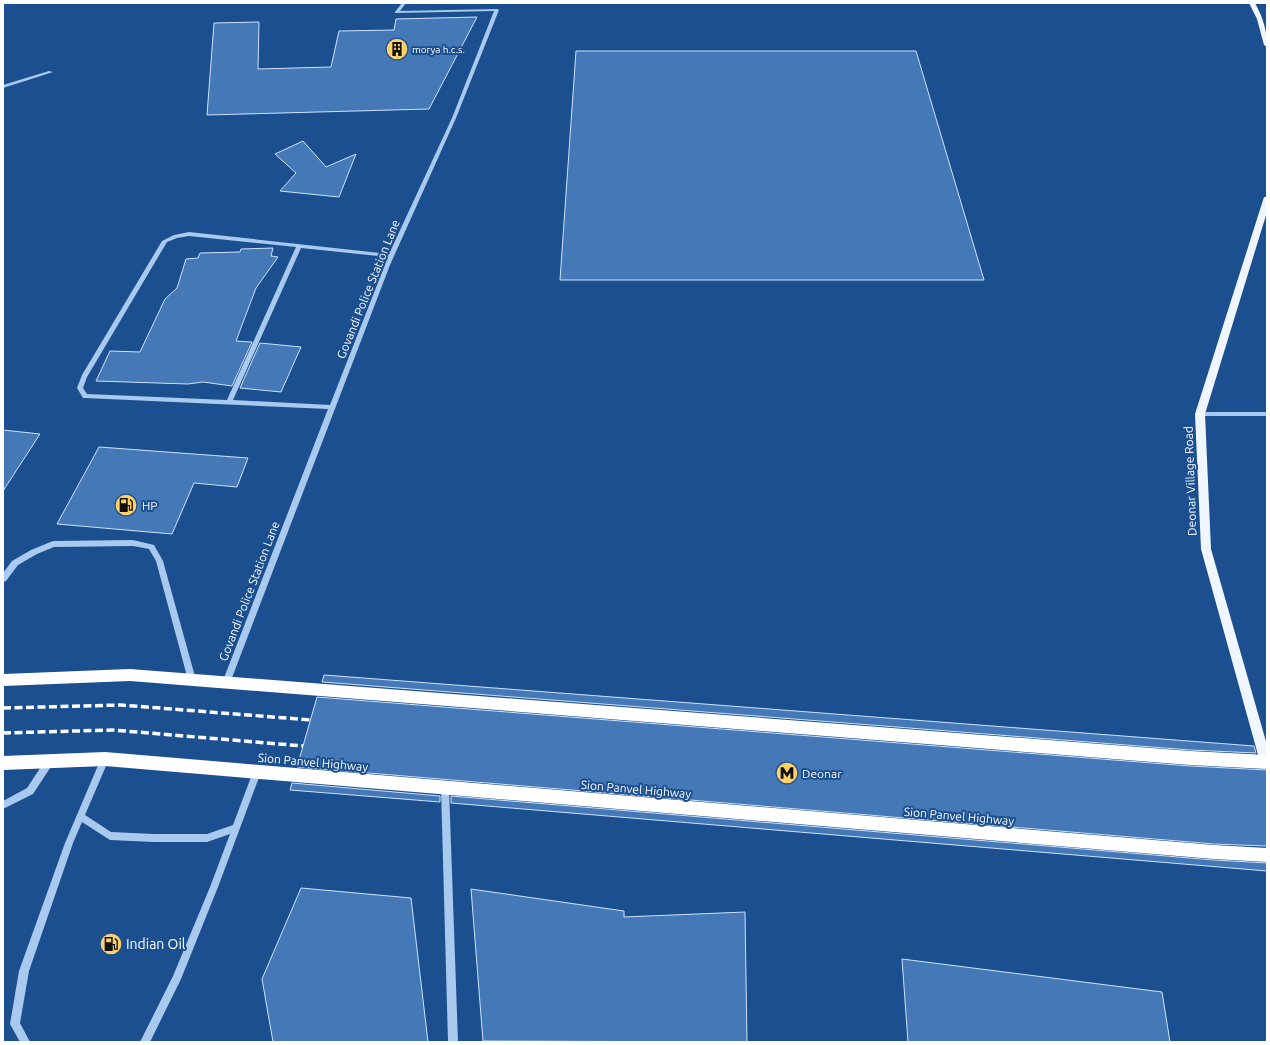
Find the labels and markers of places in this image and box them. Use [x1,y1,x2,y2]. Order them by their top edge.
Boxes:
building icon: morya h.c.s. [384,36,410,62]
place label: morya h.c.s. [412,44,465,55]
fuel station icon: HP [113,492,139,518]
place label: HP [142,499,158,512]
metro station icon: Deonar [774,760,800,786]
place label: Deonar [802,767,842,780]
fuel station icon: Indian Oil [98,931,124,957]
place label: Indian Oil [126,936,186,952]

